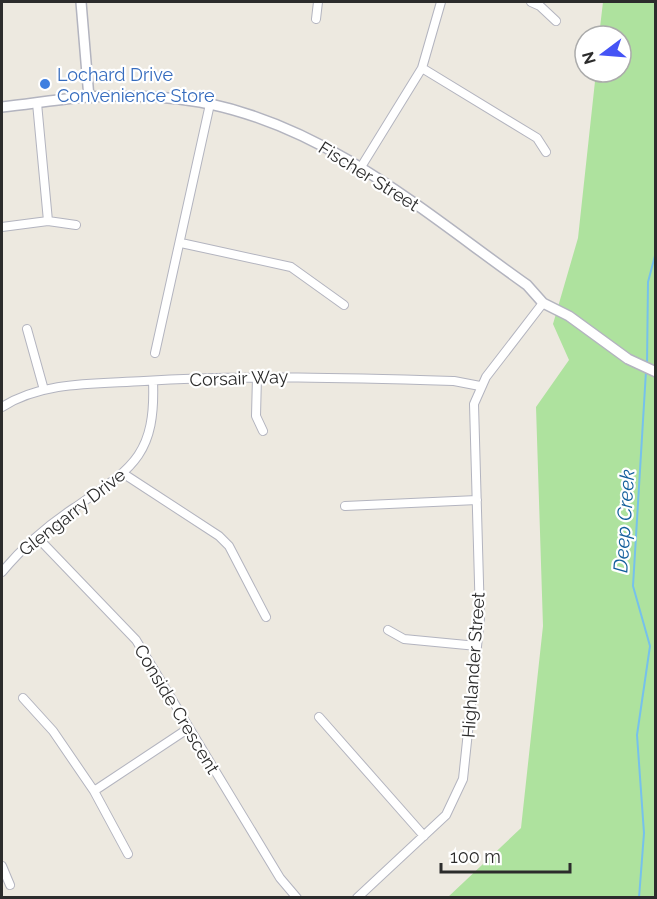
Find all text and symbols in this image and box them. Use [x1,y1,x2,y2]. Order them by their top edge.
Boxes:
north arrow [573,24,633,84]
text: N [578,50,600,66]
place label: Lochard Drive Convenience Store [57,64,215,106]
marker: Lochard Drive Convenience Store [38,77,52,91]
street label: Fischer Street [315,137,423,215]
street label: Corsair Way [189,366,289,390]
street label: Glengarry Drive [15,464,130,560]
water label: Deep Creek [608,468,640,574]
street label: Highlander Street [457,591,489,739]
street label: Conside Crescent [130,641,224,777]
scale bar [441,836,570,874]
text: 100 m [450,846,501,867]

